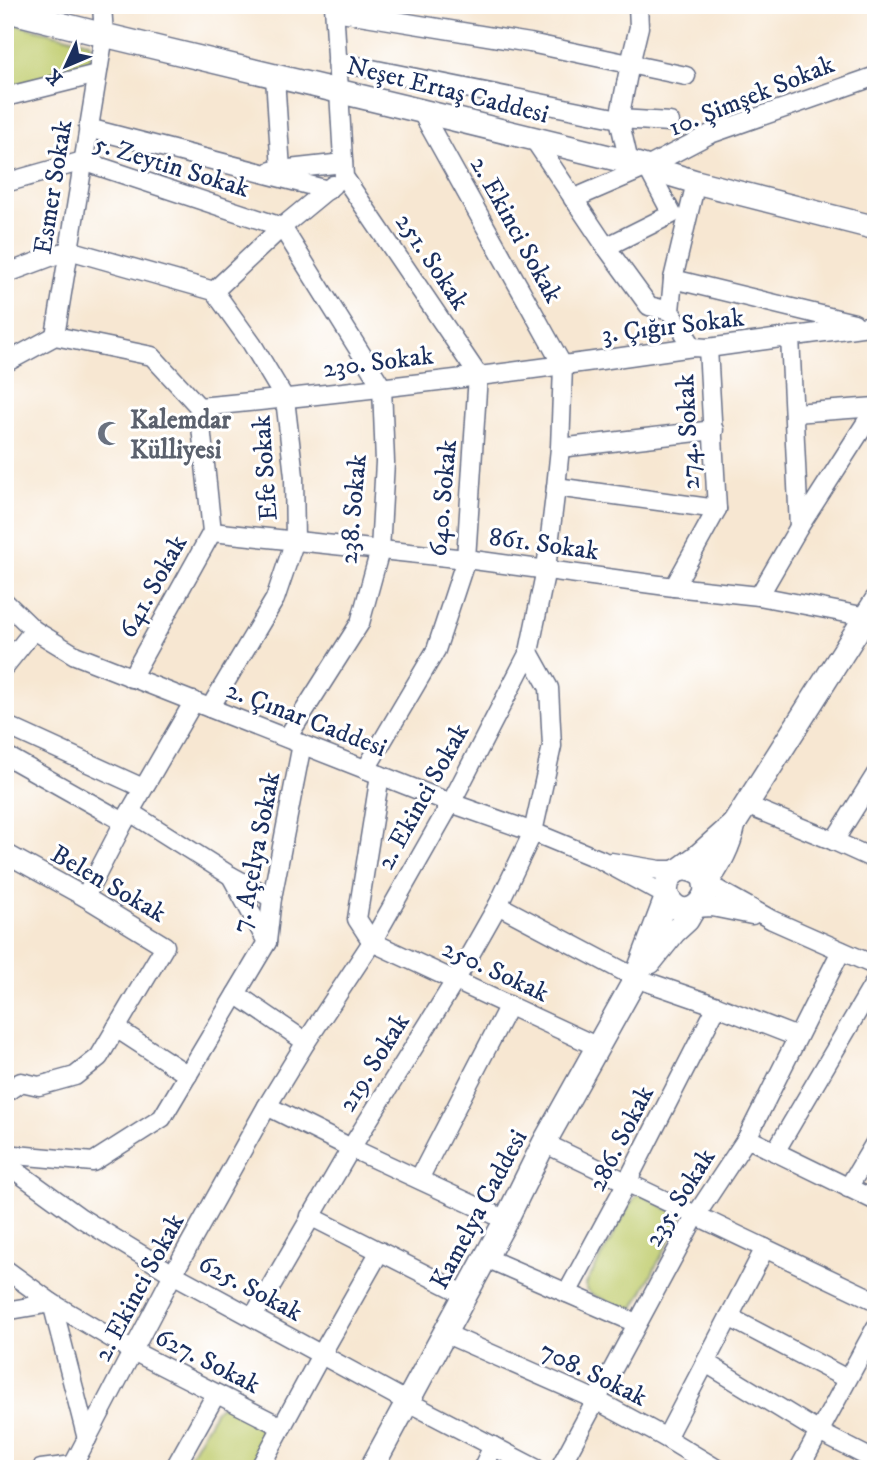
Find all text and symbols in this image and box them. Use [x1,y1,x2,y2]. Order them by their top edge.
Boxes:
north arrow [32,32,102,102]
street label: 10. Şimşek Sokak [664,48,839,145]
street label: Neşet Ertaş Caddesi [343,49,552,132]
text: K [41,64,68,90]
street label: Esmer Sokak [27,118,80,257]
street label: 5. Zeytin Sokak [90,127,253,206]
street label: 2. Ekinci Sokak [462,151,570,309]
street label: 251. Sokak [387,207,476,317]
street label: 3. Çığır Sokak [600,301,746,352]
street label: 230. Sokak [321,339,435,386]
street label: 274. Sokak [669,373,708,491]
place label: Kalemdar Külliyesi [130,404,231,467]
street label: Efe Sokak [245,414,286,522]
mosque icon: Kalemdar Külliyesi [96,420,124,448]
street label: 640. Sokak [422,438,465,558]
street label: 238. Sokak [332,453,375,565]
street label: 861. Sokak [487,520,601,569]
street label: 641. Sokak [112,529,195,644]
street label: 2. Çınar Caddesi [222,674,391,765]
street label: 2. Ekinci Sokak [369,717,477,876]
street label: 7. Açelya Sokak [225,769,288,936]
street label: Belen Sokak [45,838,172,931]
street label: 250. Sokak [437,932,554,1011]
street label: 219. Sokak [331,1007,417,1118]
street label: 286. Sokak [581,1080,662,1197]
street label: Kamelya Caddesi [423,1124,535,1295]
street label: 235. Sokak [637,1143,723,1253]
street label: 2. Ekinci Sokak [87,1208,192,1367]
street label: 625. Sokak [193,1247,308,1329]
street label: 627. Sokak [149,1321,266,1402]
street label: 708. Sokak [534,1334,653,1415]

